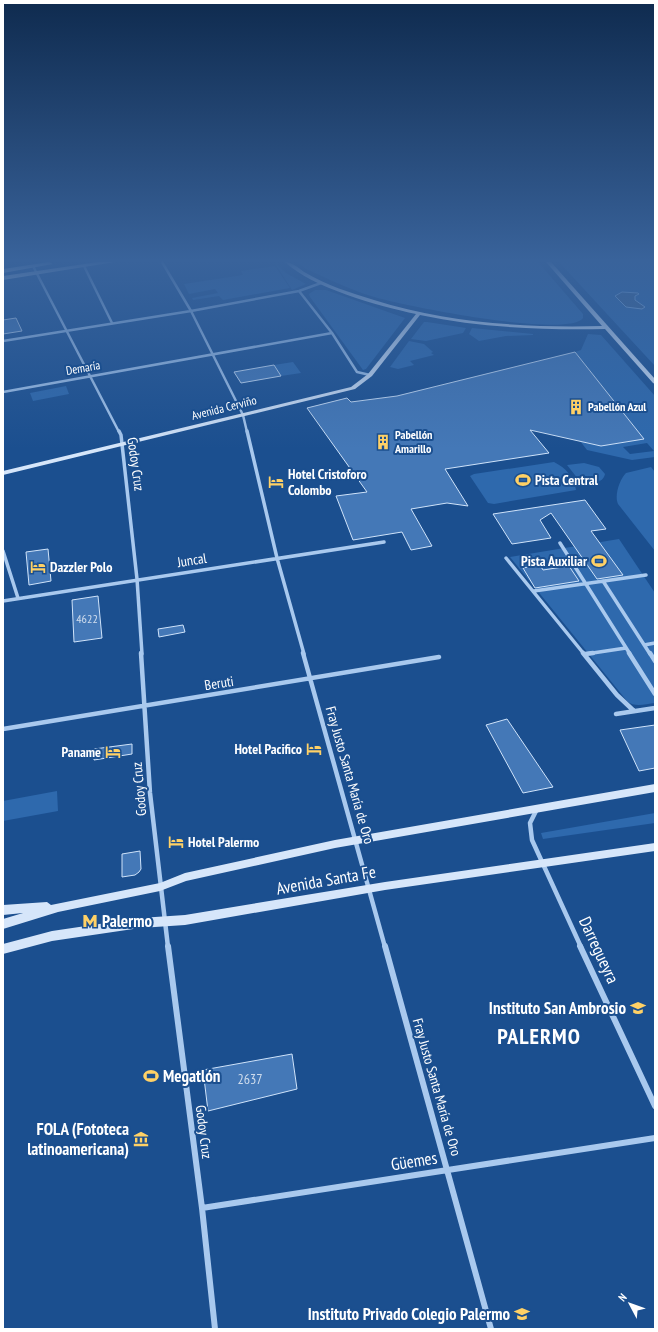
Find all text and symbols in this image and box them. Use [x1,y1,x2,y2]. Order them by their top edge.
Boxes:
street label: Demaría [65,357,101,378]
street label: Avenida Cerviño [190,392,258,423]
building icon: Pabellón Azul [567,398,585,416]
place label: Pabellón Azul [588,399,646,414]
place label: Pabellón Amarillo [394,427,432,456]
building icon: Pabellón Amarillo [374,433,392,451]
street label: Godoy Cruz [123,436,149,492]
place label: Hotel Cristoforo Colombo [288,465,367,499]
sports icon: Pista Central [514,471,532,489]
place label: Pista Central [535,471,599,489]
hotel icon: Hotel Cristoforo Colombo [267,473,285,491]
street label: Juncal [175,549,209,571]
place label: Pista Auxiliar [521,552,588,570]
sports icon: Pista Auxiliar [590,552,608,570]
hotel icon: Dazzler Polo [29,558,47,576]
place label: Dazzler Polo [50,558,112,576]
house number: 4622 [76,611,98,626]
street label: Beruti [203,672,235,694]
street label: Fray Justo Santa María de Oro [322,704,378,846]
place label: Hotel Pacifico [234,740,302,758]
hotel icon: Hotel Pacifico [305,740,323,758]
place label: Paname [62,743,101,761]
hotel icon: Paname [104,743,122,761]
street label: Godoy Cruz [128,761,150,817]
hotel icon: Hotel Palermo [167,833,185,851]
place label: Hotel Palermo [188,833,259,851]
street label: Avenida Santa Fe [274,860,378,900]
place label: Palermo [102,910,152,932]
metro station icon: Palermo [81,912,99,930]
street label: Darregueyra [574,913,624,987]
place label: Instituto San Ambrosio [489,997,626,1019]
school or university icon: Instituto San Ambrosio [629,999,647,1017]
street label: Fray Justo Santa María de Oro [409,1016,465,1158]
district label: PALERMO [497,1022,581,1050]
place label: Megatlón [163,1065,220,1087]
sports icon: Megatlón [142,1067,160,1085]
house number: 2637 [237,1070,263,1088]
street label: Godoy Cruz [192,1104,216,1160]
place label: FOLA (Fototeca latinoamericana) [27,1118,129,1160]
museum icon: FOLA (Fototeca latinoamericana) [132,1130,150,1148]
street label: Güemes [389,1146,439,1176]
north arrow [610,1284,650,1324]
text: N [615,1291,630,1304]
place label: Instituto Privado Colegio Palermo [308,1303,510,1325]
school or university icon: Instituto Privado Colegio Palermo [513,1305,531,1323]

